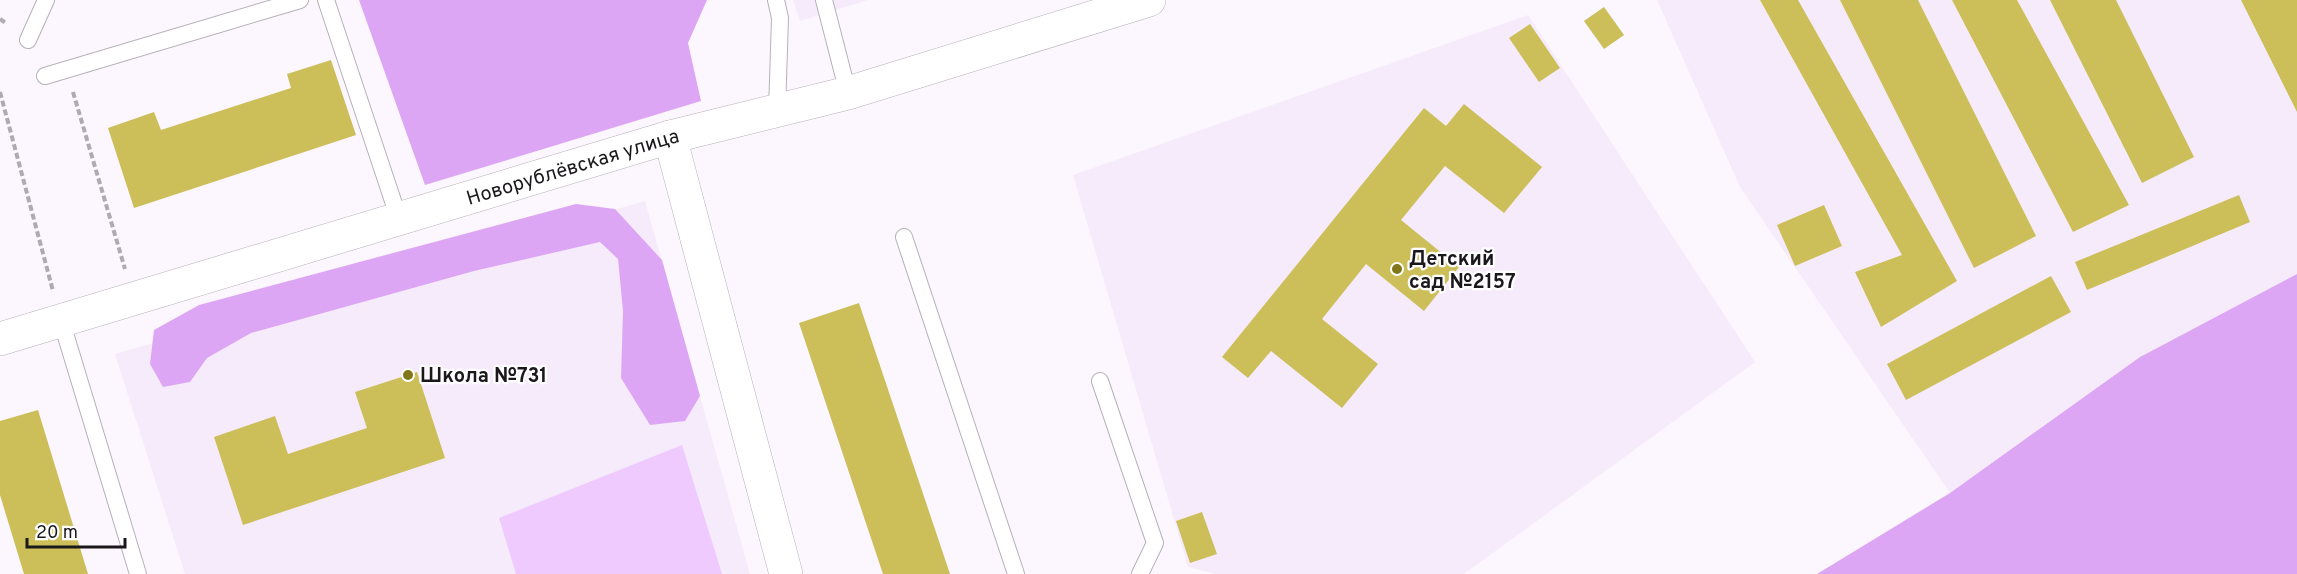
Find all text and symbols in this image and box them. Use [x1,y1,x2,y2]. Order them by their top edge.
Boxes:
street label: Новорублёвская улица [463,124,682,213]
place label: Детский сад №2157 [1409,247,1516,296]
marker: Детский сад №2157 [1390,262,1404,276]
place label: Школа №731 [420,364,547,390]
marker: Школа №731 [401,368,415,382]
scale bar [27,511,124,549]
text: 20 m [36,522,78,545]

